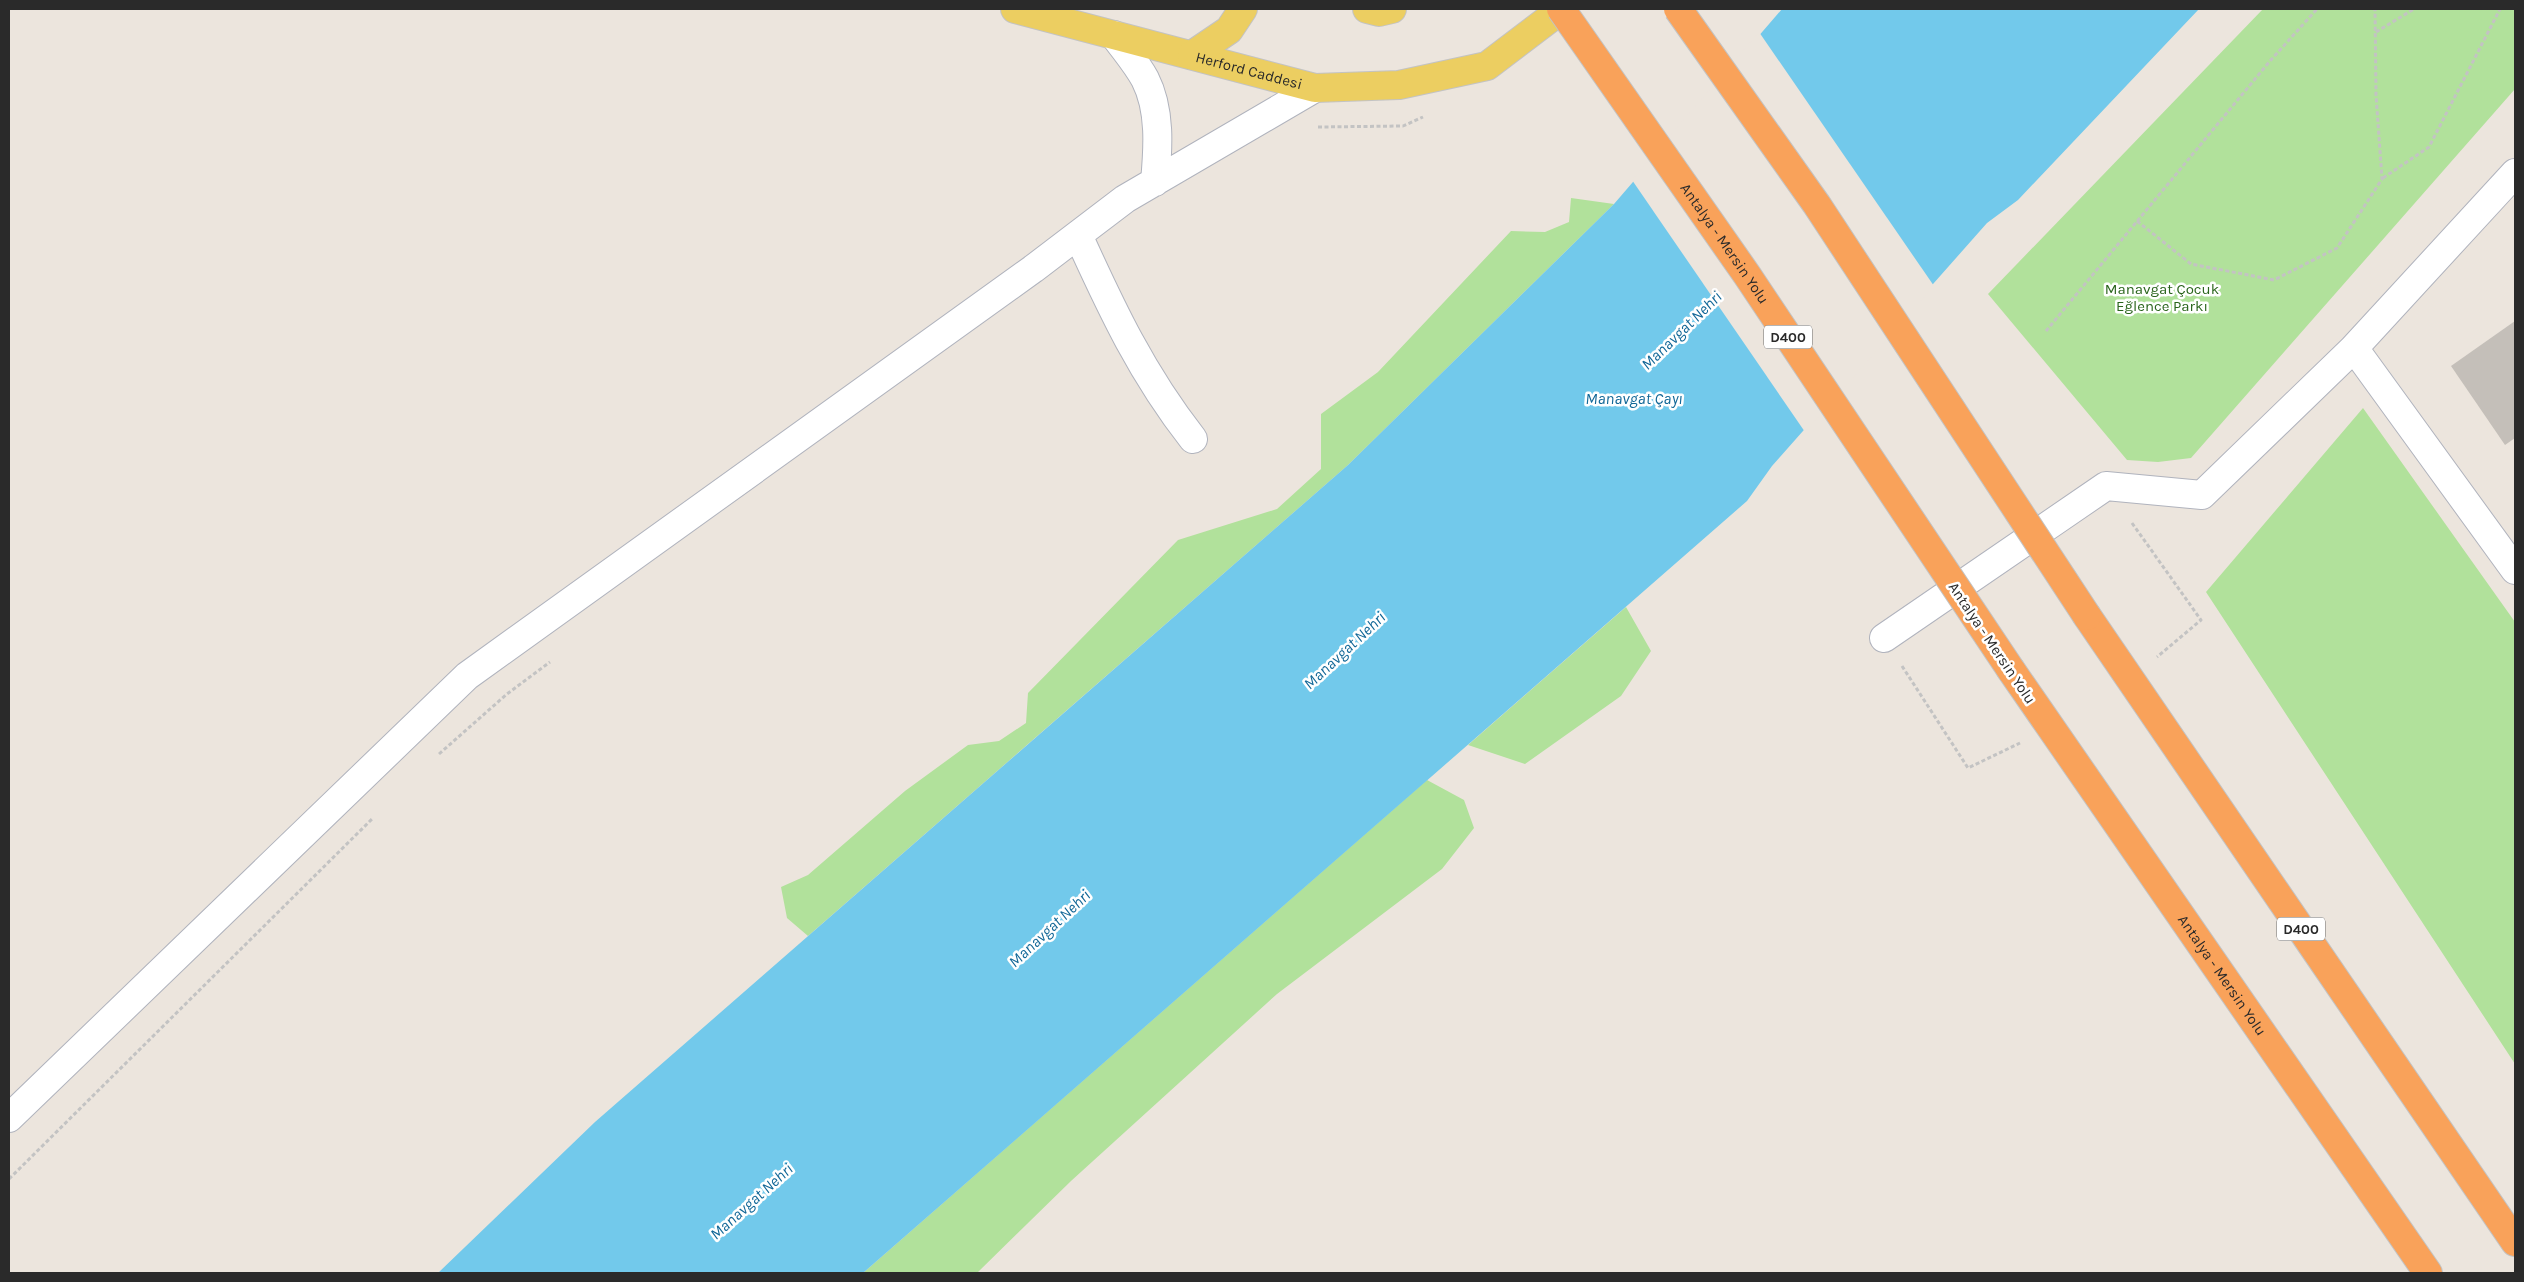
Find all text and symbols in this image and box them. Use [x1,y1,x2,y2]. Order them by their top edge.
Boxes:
street label: Herford Caddesi [1194,48,1304,93]
street label: Antalya - Mersin Yolu [1677,180,1773,307]
park label: Manavgat Çocuk Eğlence Parkı [2105,280,2219,315]
water label: Manavgat Nehri [1637,287,1726,374]
road number: D400 [1764,326,1812,348]
water label: Manavgat Çayı [1585,389,1683,408]
street label: Antalya - Mersin Yolu [1945,579,2039,707]
water label: Manavgat Nehri [1299,608,1389,693]
water label: Manavgat Nehri [1004,886,1094,971]
street label: Antalya - Mersin Yolu [2174,911,2270,1039]
road number: D400 [2277,918,2325,941]
water label: Manavgat Nehri [706,1159,797,1244]

